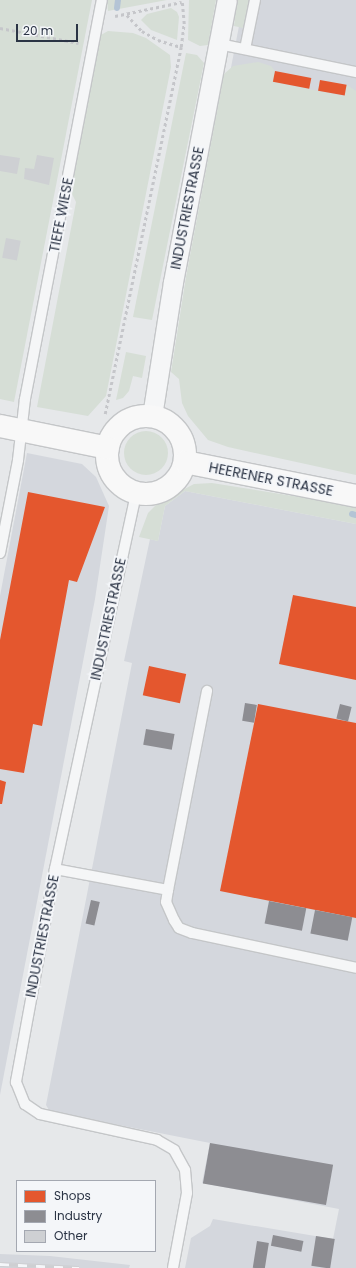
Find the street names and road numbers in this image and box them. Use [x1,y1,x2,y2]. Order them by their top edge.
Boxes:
street label: INDUSTRIESTRASSE [167,145,207,271]
street label: TIEFE WIESE [46,176,76,254]
street label: HEERENER STRASSE [207,459,335,499]
street label: INDUSTRIESTRASSE [87,556,129,682]
street label: INDUSTRIESTRASSE [22,873,62,999]

